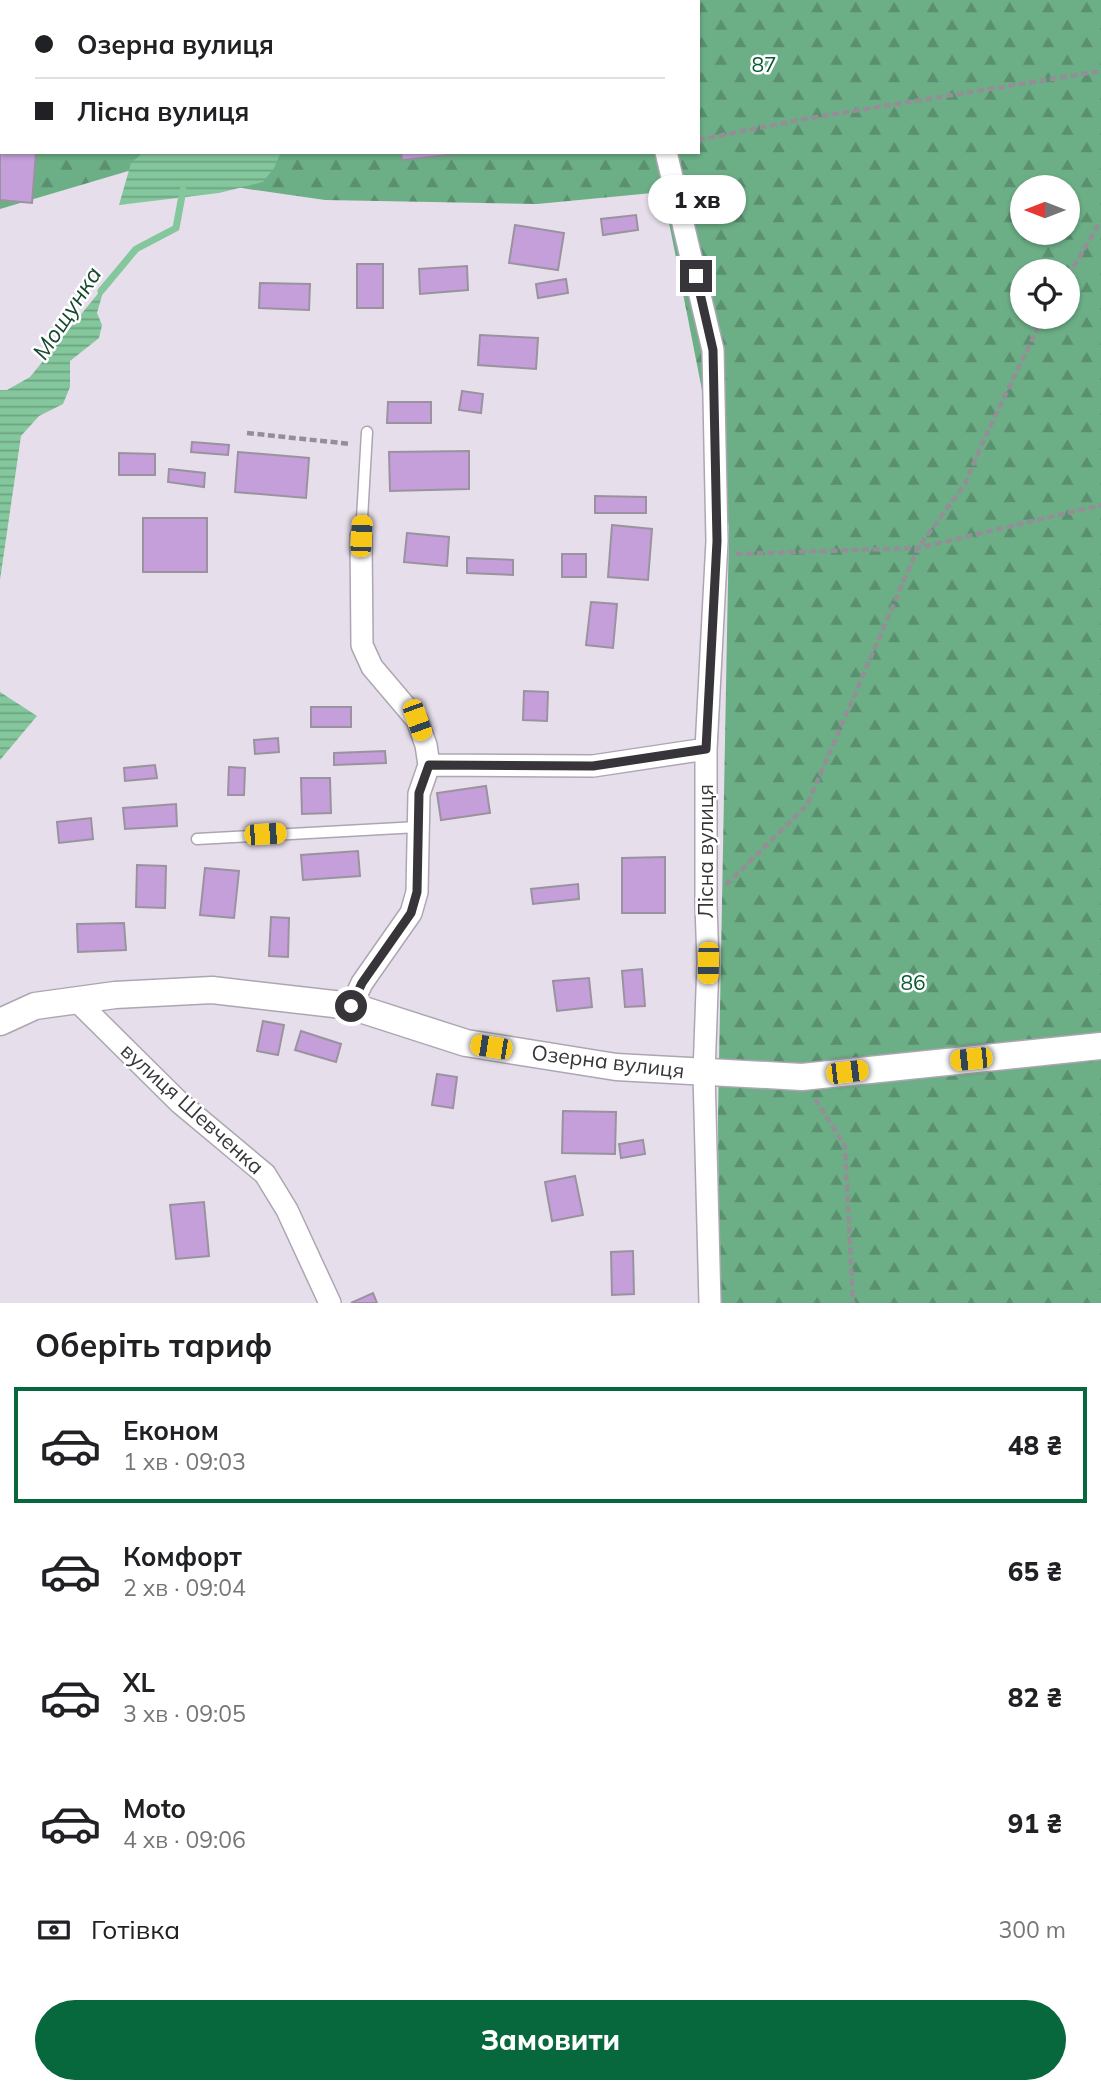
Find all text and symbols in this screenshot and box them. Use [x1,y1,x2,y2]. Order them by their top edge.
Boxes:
text: Озерна вулиця [77,28,274,61]
park label: 87 [751,51,777,77]
text: Лісна вулиця [77,95,249,128]
callout: 1 хв [647,174,745,224]
north arrow [1010,175,1080,245]
map controls [1010,175,1080,329]
text: 1 хв [673,185,721,214]
button: locate [1010,259,1080,329]
route end [680,260,712,292]
water label: Мощунка [26,261,107,365]
car [350,514,373,558]
car [400,697,435,743]
street label: Лісна вулиця [692,784,718,918]
car [244,822,287,846]
car [698,942,719,984]
park label: 86 [900,969,926,995]
route start [335,990,367,1022]
car [469,1033,514,1061]
street label: вулиця Шевченка [116,1037,269,1179]
street label: Озерна вулиця [530,1039,686,1083]
car [950,1046,993,1072]
car [825,1059,870,1085]
text: Оберіть тариф [35,1325,272,1365]
icon: car [39,1414,102,1477]
text: Економ [123,1414,219,1447]
text: 48 ₴ [1008,1429,1062,1462]
text: 1 хв · 09:03 [123,1447,246,1476]
icon: car [39,1540,102,1603]
text: Комфорт [123,1540,242,1573]
text: 65 ₴ [1008,1555,1062,1588]
text: 2 хв · 09:04 [123,1573,246,1602]
icon: car [39,1666,102,1729]
text: XL [123,1666,155,1699]
text: 82 ₴ [1008,1681,1062,1714]
text: 3 хв · 09:05 [123,1699,246,1728]
icon: car [39,1792,102,1855]
text: Moto [123,1792,186,1825]
text: 91 ₴ [1008,1807,1062,1840]
text: 4 хв · 09:06 [123,1825,246,1854]
icon: cash [35,1911,73,1949]
text: Готівка [91,1913,180,1946]
text: 300 m [998,1915,1066,1944]
button: Замовити [35,2000,1066,2080]

